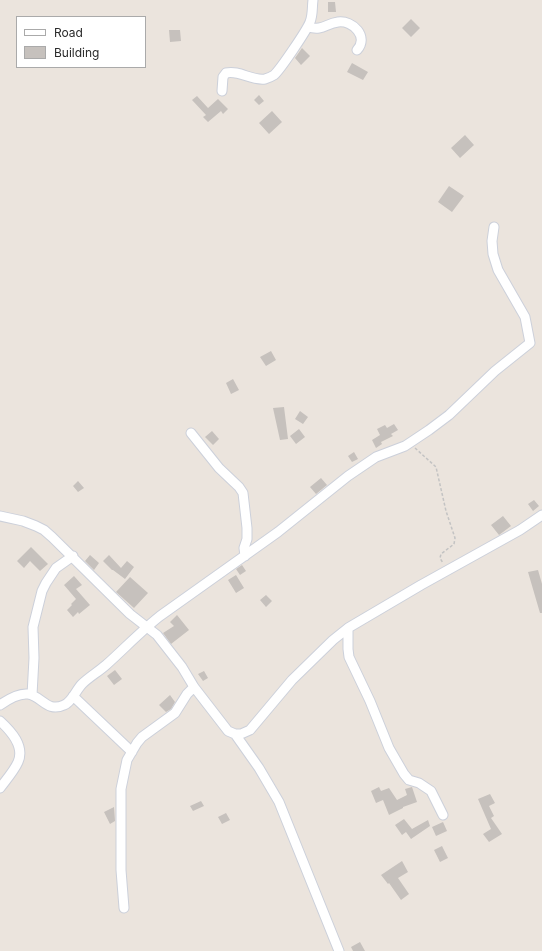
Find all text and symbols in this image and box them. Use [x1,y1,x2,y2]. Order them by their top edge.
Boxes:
legend [16,16,146,68]
text: Road [54,25,83,40]
text: Building [54,45,99,60]

